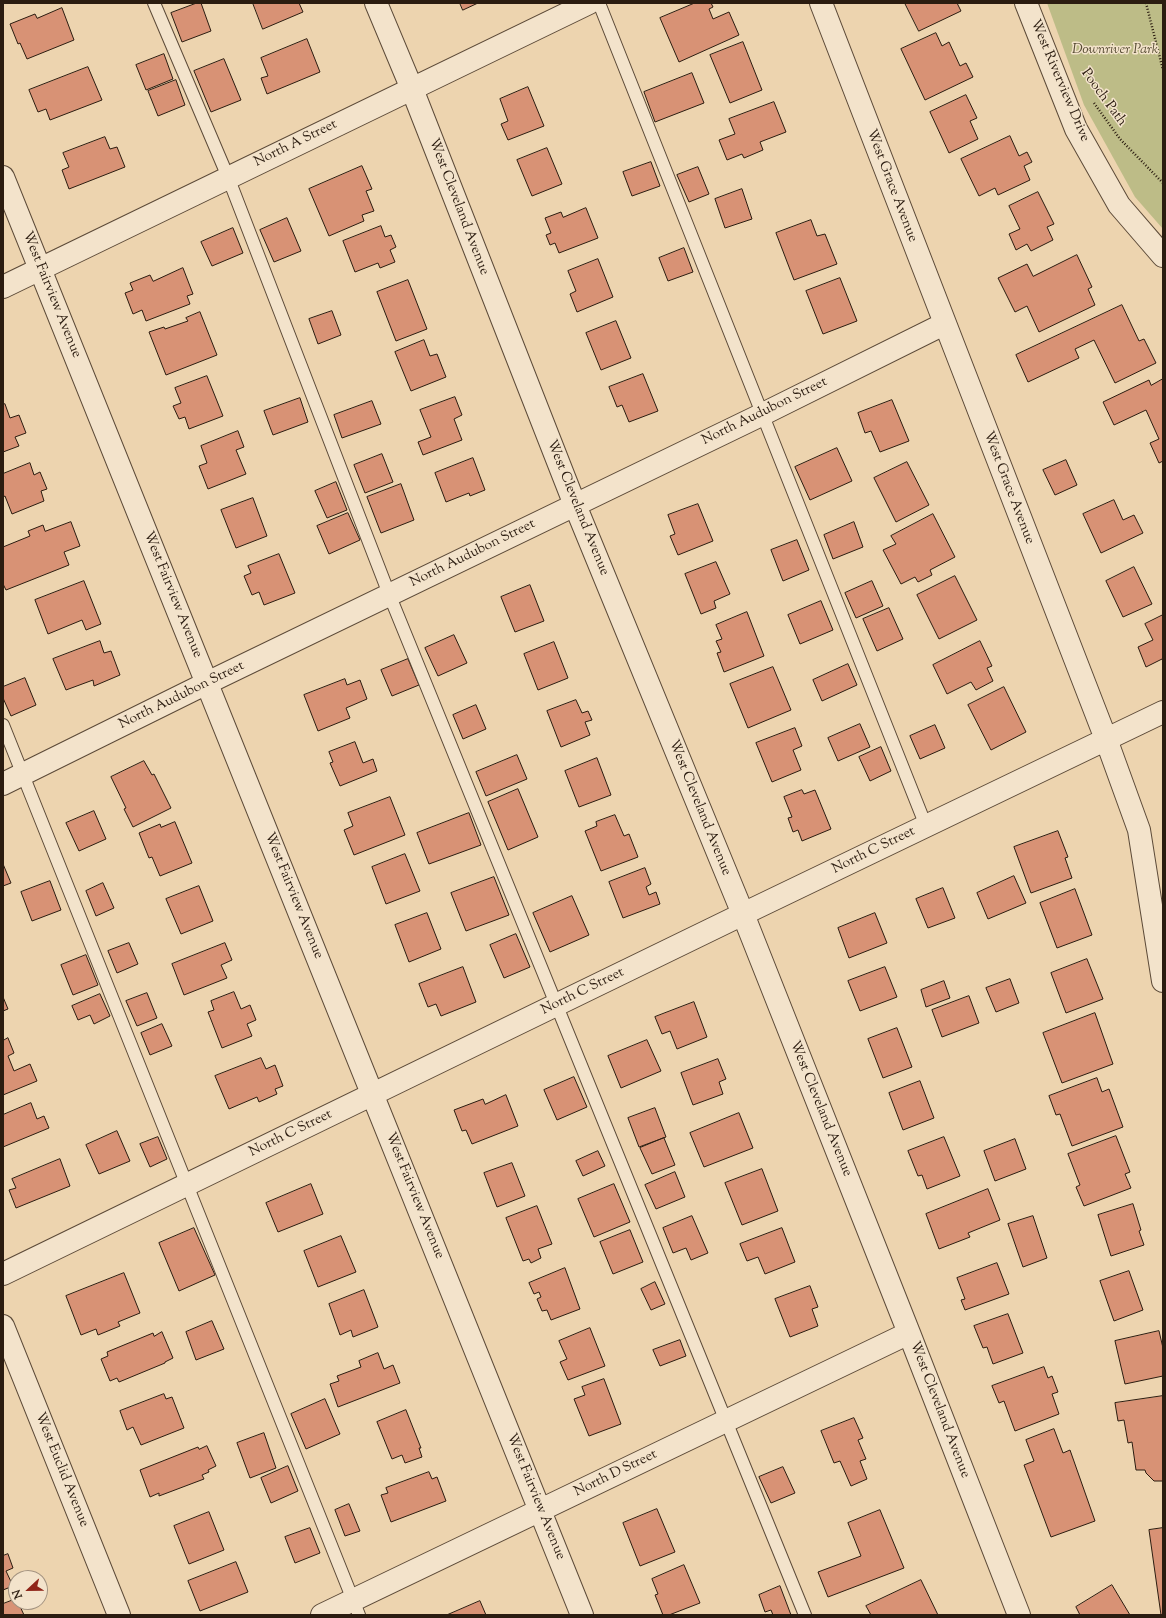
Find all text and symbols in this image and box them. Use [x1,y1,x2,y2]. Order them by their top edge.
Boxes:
street label: West Riverview Drive [1026,17,1092,145]
park label: Downriver Park [1072,43,1158,59]
street label: Pooch Path [1076,66,1130,130]
street label: North A Street [252,117,340,171]
street label: West Grace Avenue [862,127,920,245]
street label: West Cleveland Avenue [424,136,492,278]
street label: West Fairview Avenue [18,229,84,361]
street label: North Audubon Street [700,374,830,450]
street label: West Grace Avenue [979,429,1037,547]
street label: West Cleveland Avenue [542,438,612,578]
street label: North Audubon Street [408,516,538,592]
street label: West Fairview Avenue [139,529,205,661]
street label: North Audubon Street [117,658,247,734]
street label: West Cleveland Avenue [664,738,734,878]
street label: North C Street [830,824,918,878]
street label: West Fairview Avenue [260,830,326,962]
street label: North C Street [539,965,627,1019]
street label: West Cleveland Avenue [785,1039,855,1179]
street label: North C Street [247,1107,335,1161]
street label: West Fairview Avenue [381,1130,447,1262]
street label: West Cleveland Avenue [905,1339,973,1481]
street label: West Euclid Avenue [30,1410,92,1530]
street label: West Fairview Avenue [502,1431,568,1563]
street label: North D Street [572,1447,660,1501]
north arrow [8,1570,48,1610]
text: N [9,1587,27,1601]

